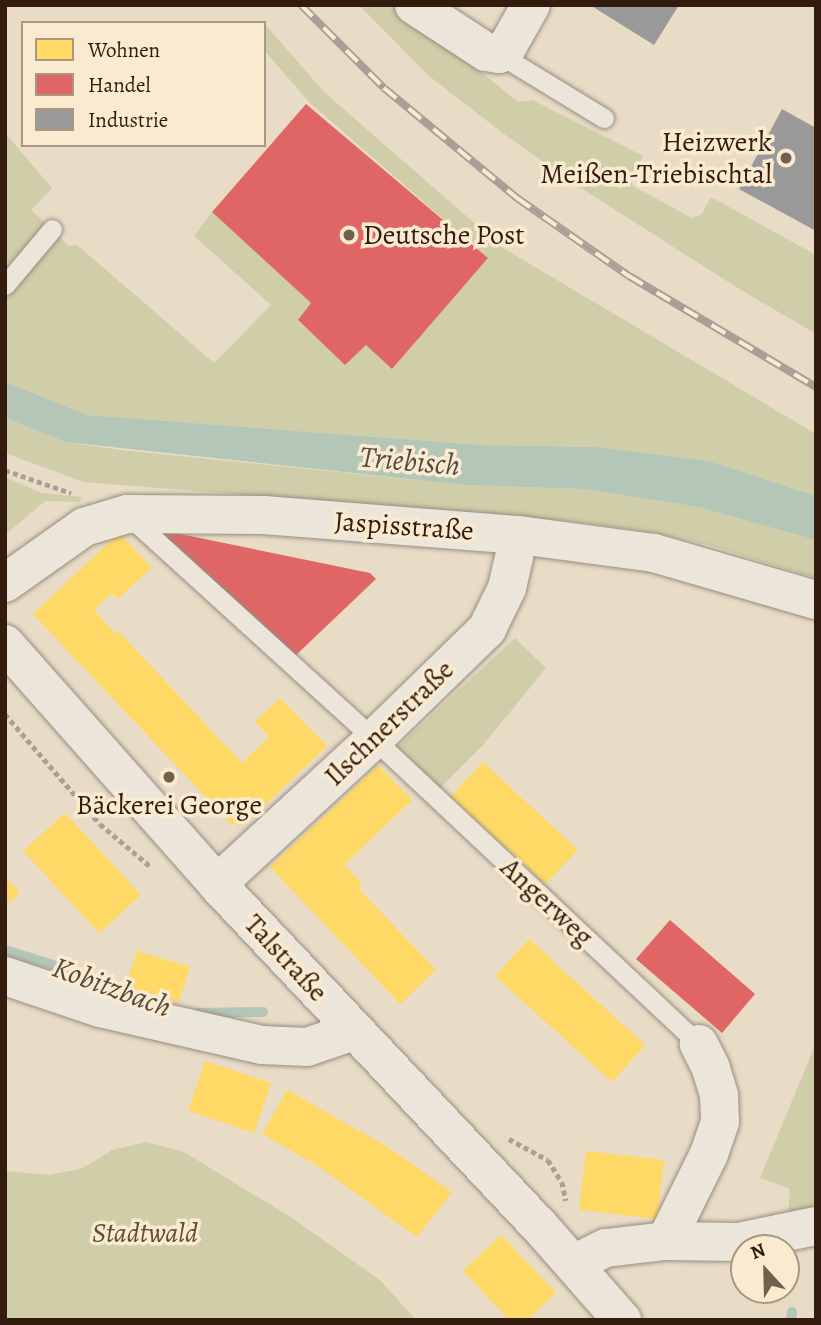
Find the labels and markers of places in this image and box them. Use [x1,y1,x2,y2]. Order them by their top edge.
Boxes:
place label: Heizwerk Meißen-Triebischtal [540,125,772,191]
marker: Heizwerk Meißen-Triebischtal [778,150,794,166]
place label: Deutsche Post [363,218,524,252]
marker: Deutsche Post [341,227,357,243]
marker: Bäckerei George [161,769,177,785]
place label: Bäckerei George [76,788,262,822]

